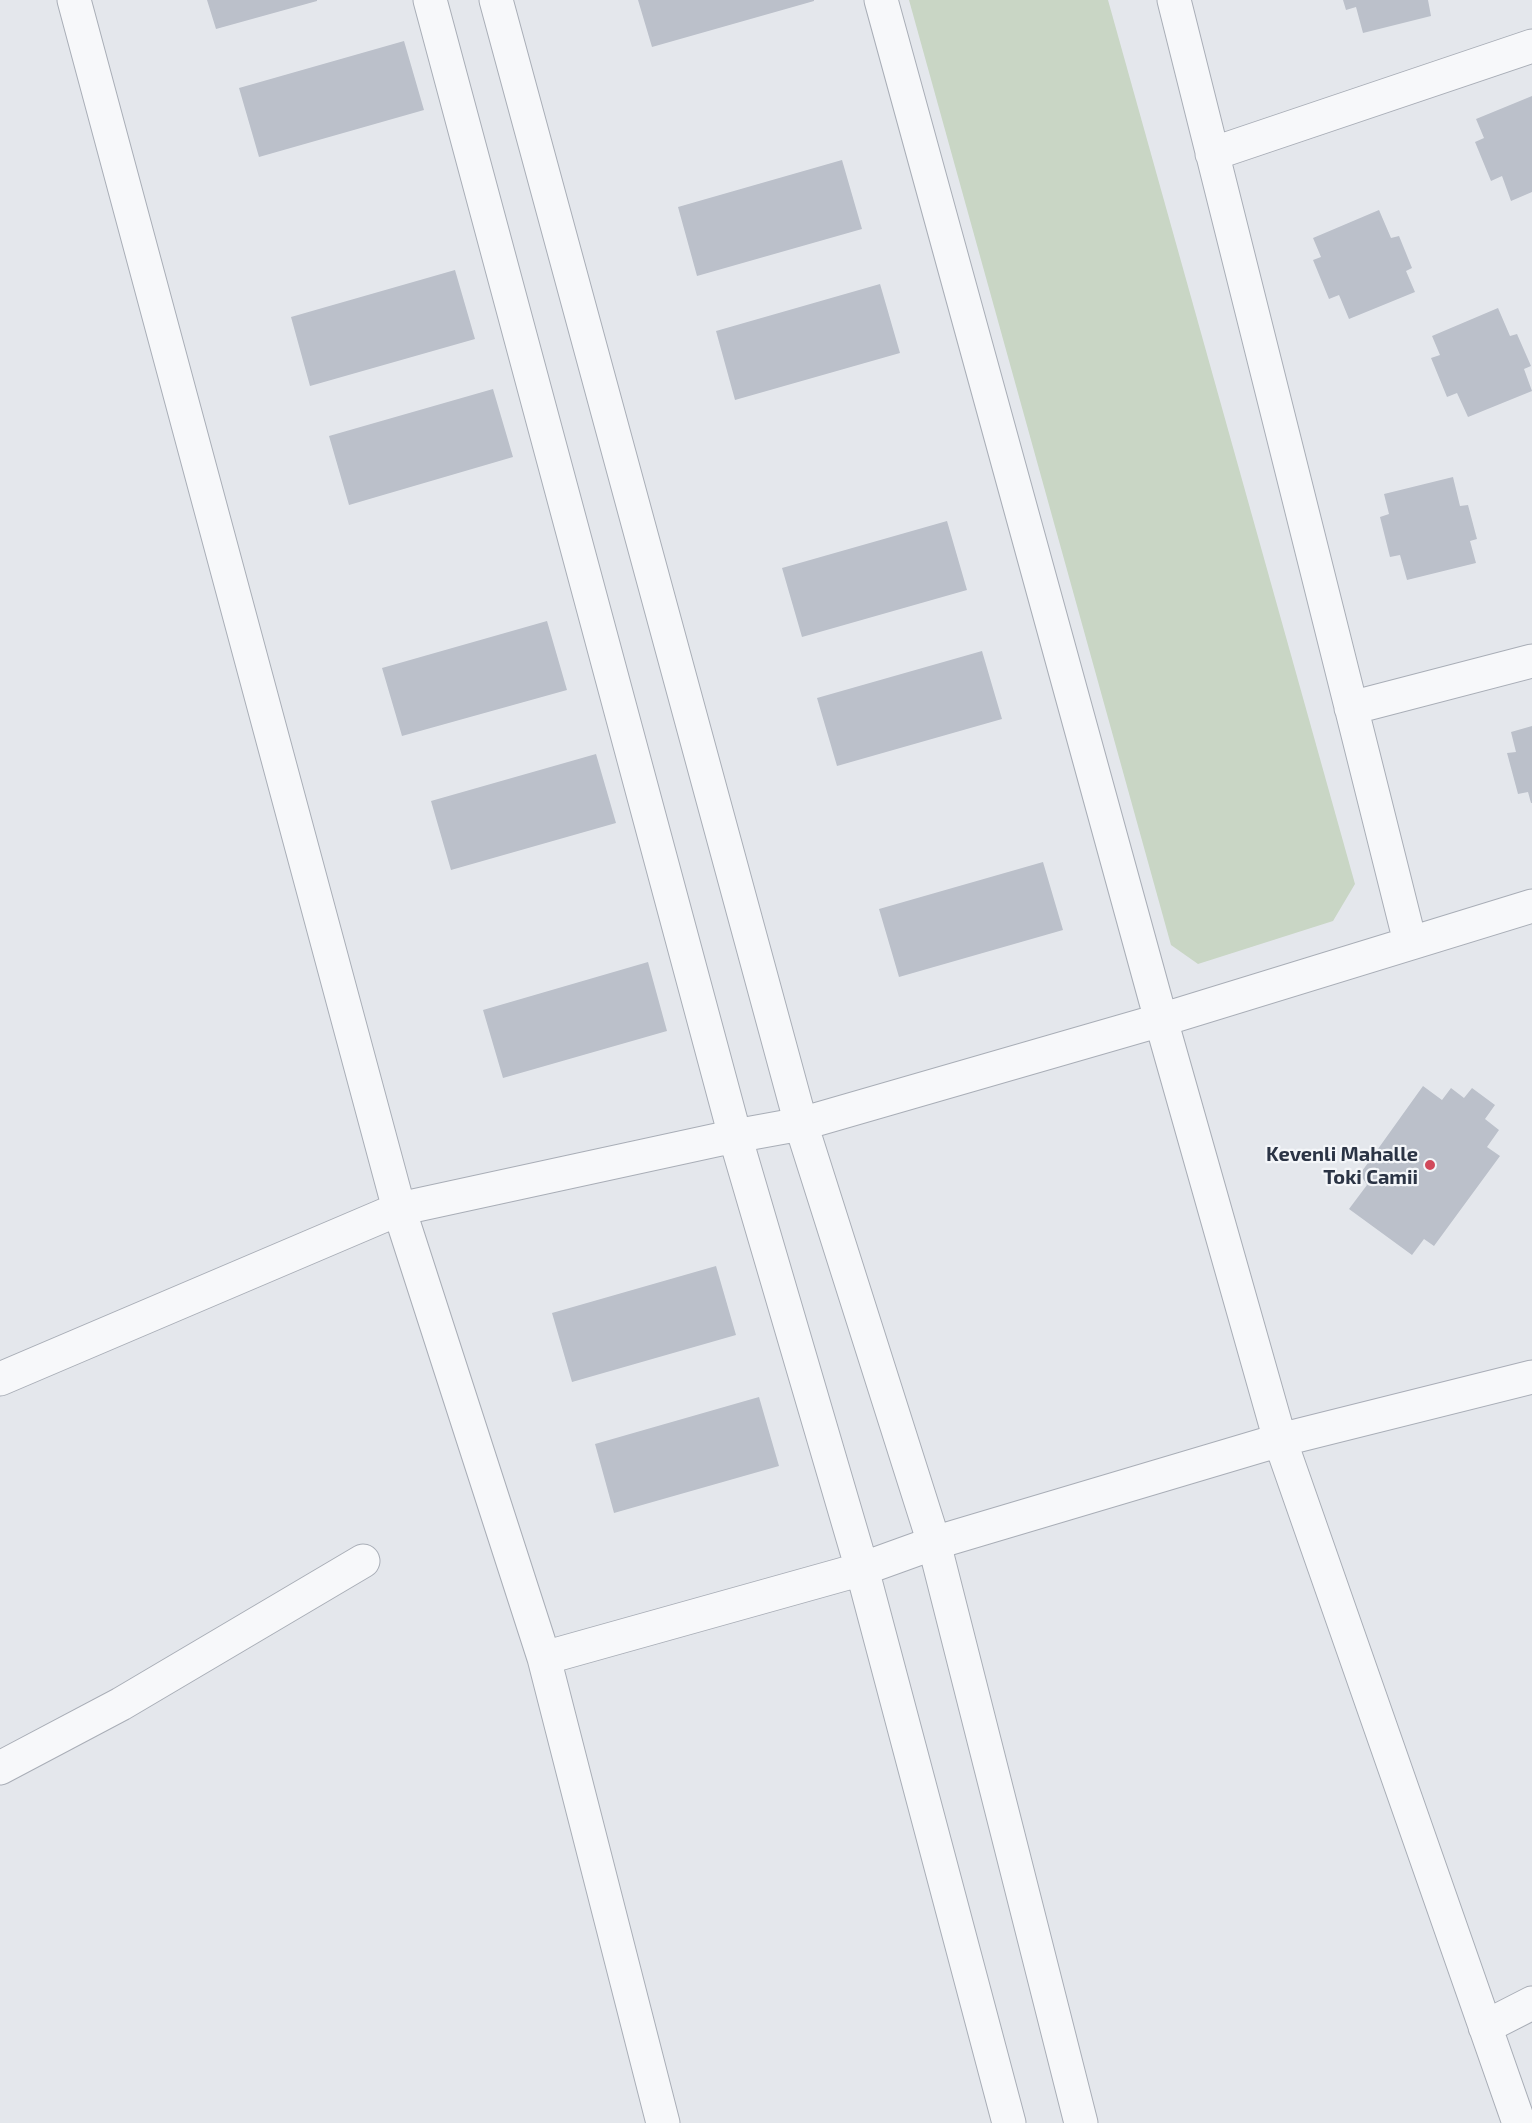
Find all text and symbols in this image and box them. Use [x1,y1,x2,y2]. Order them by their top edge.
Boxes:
place label: Kevenli Mahalle Toki Camii [1266,1142,1418,1189]
marker: Kevenli Mahalle Toki Camii [1423,1158,1437,1172]

